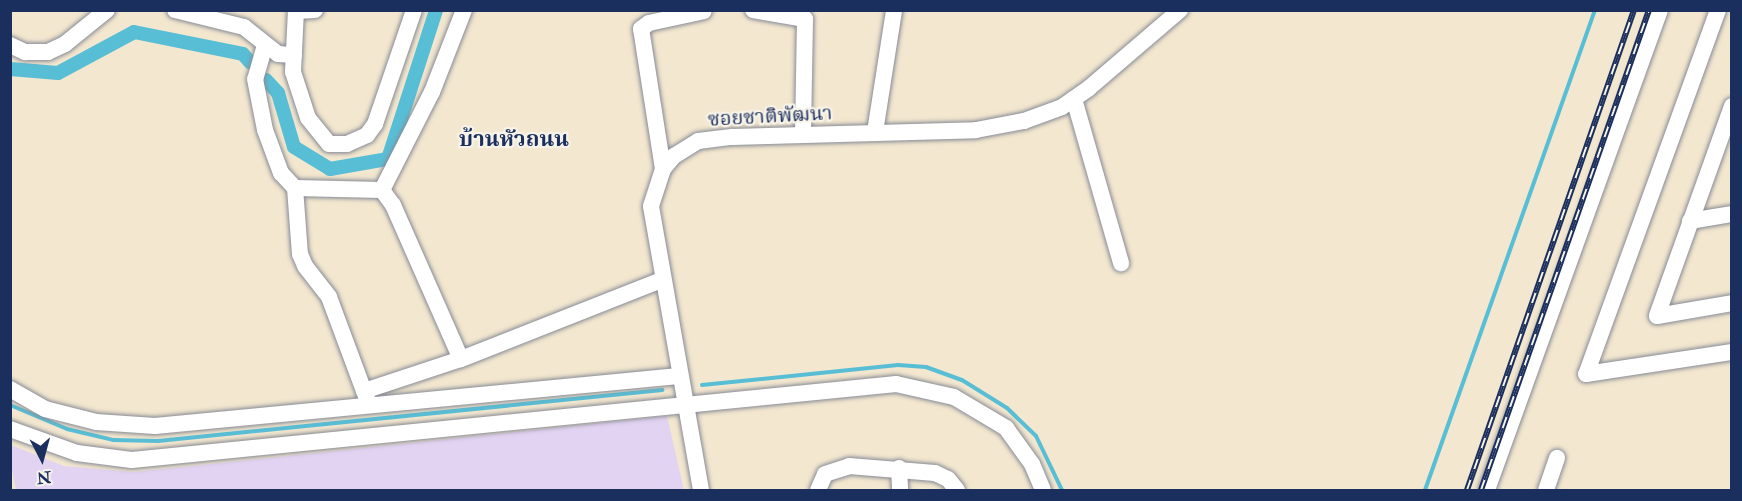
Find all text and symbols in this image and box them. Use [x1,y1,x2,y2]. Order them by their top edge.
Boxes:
street label: ซอยชาติพัฒนา [707,101,833,131]
district label: บ้านหัวถนน [459,127,569,153]
north arrow [12,429,72,489]
text: N [36,466,52,488]

